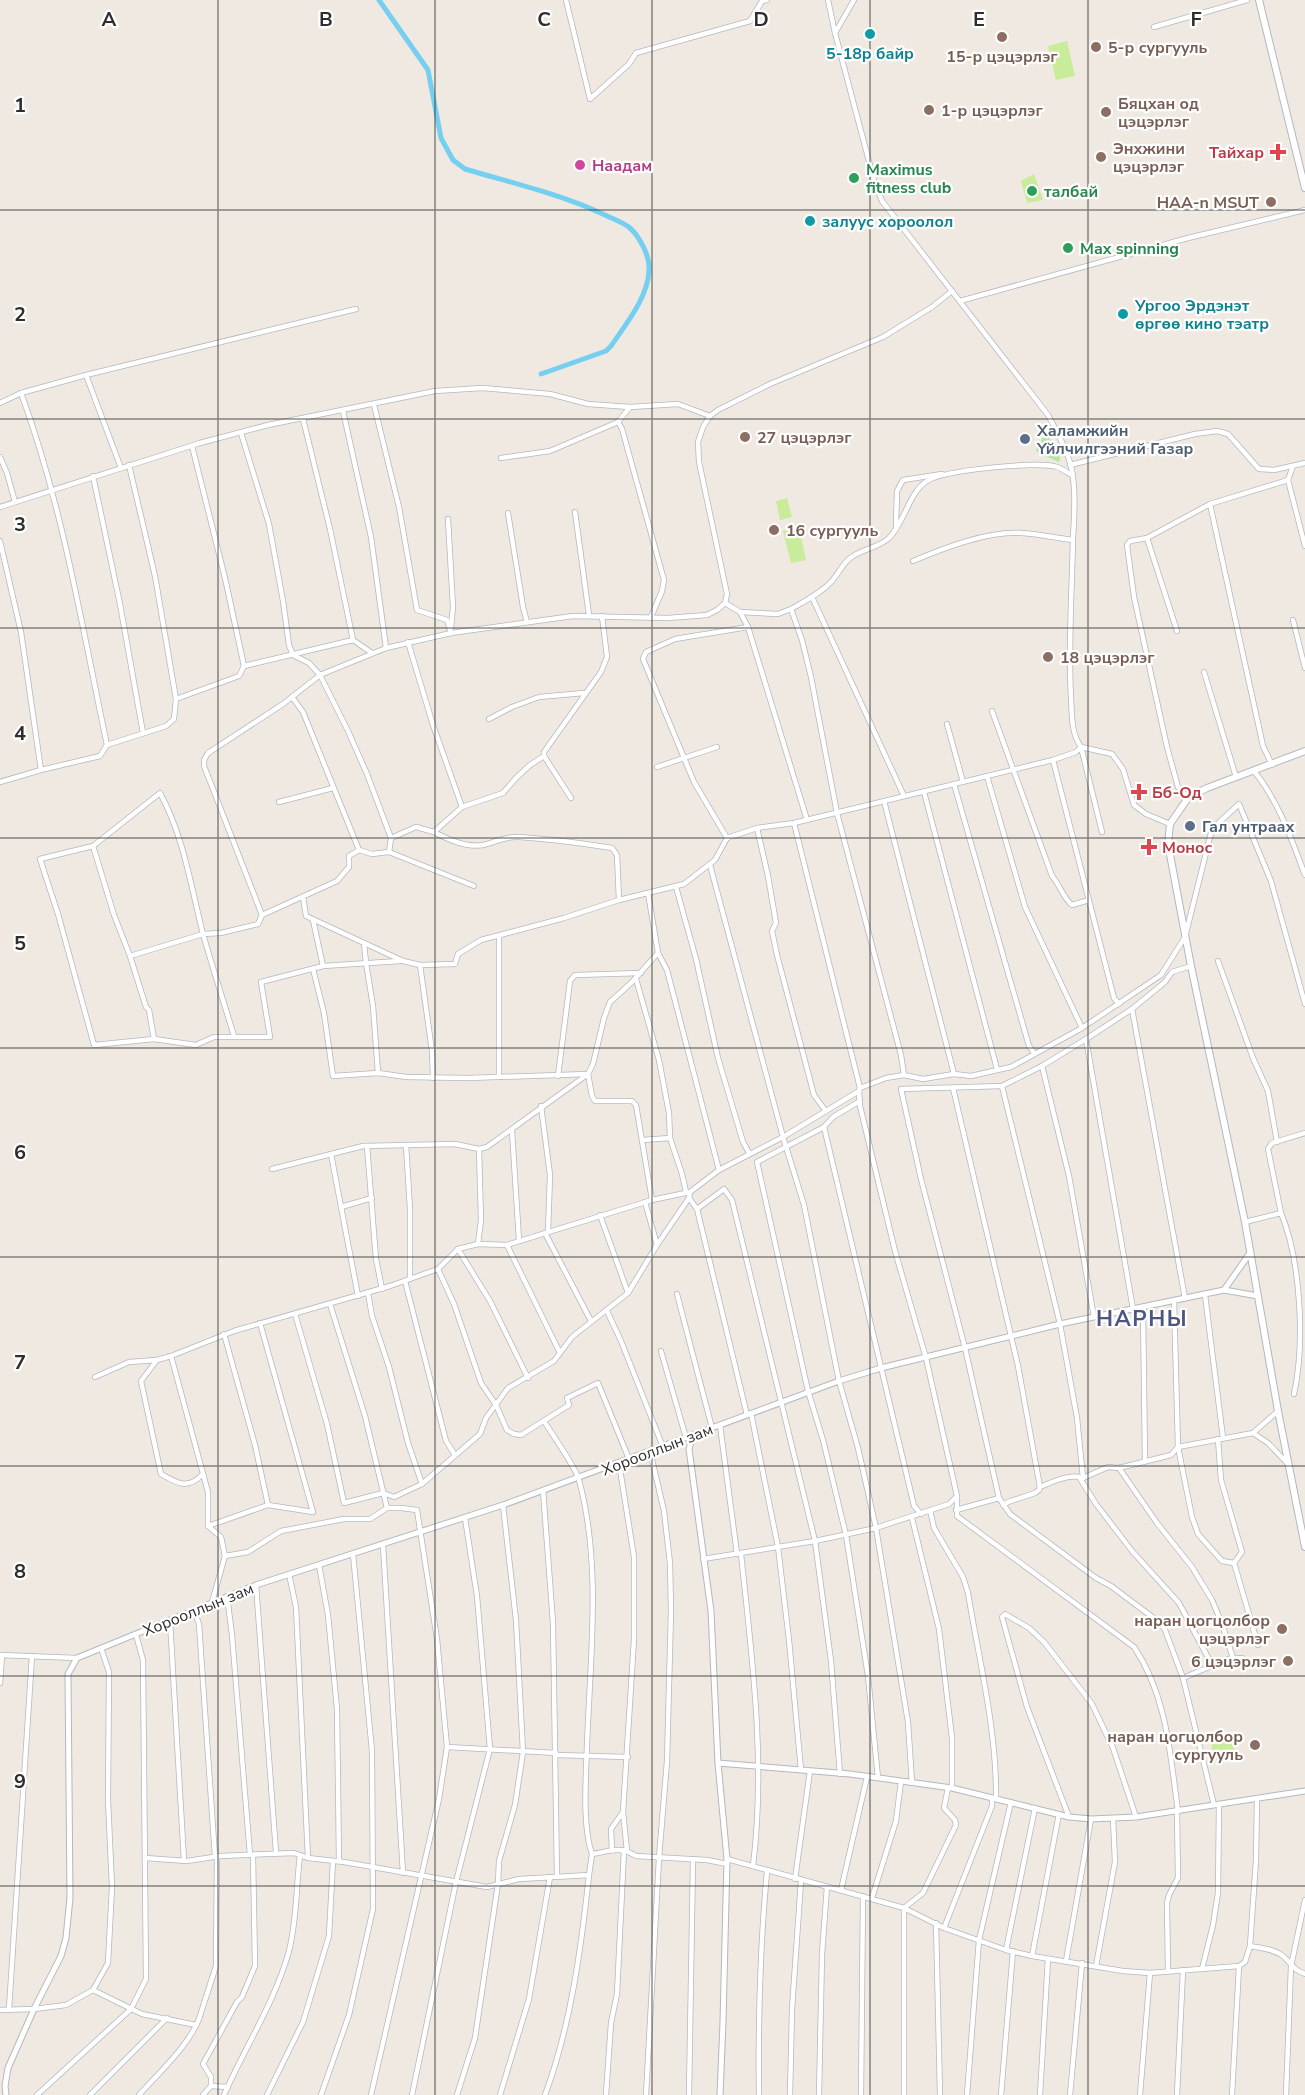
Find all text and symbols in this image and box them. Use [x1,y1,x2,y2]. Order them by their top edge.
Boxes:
text: A [102,6,117,33]
text: B [319,6,333,33]
text: C [537,6,551,33]
text: D [753,6,769,33]
text: E [973,6,985,33]
text: F [1190,6,1202,33]
marker: 5-18р байр [863,27,877,41]
marker: 15-р цэцэрлэг [995,30,1009,44]
place label: 5-р сургууль [1108,37,1208,59]
marker: 5-р сургууль [1089,40,1103,54]
place label: 5-18р байр [826,43,914,65]
place label: 15-р цэцэрлэг [946,46,1058,68]
text: 1 [14,92,26,119]
place label: Бяцхан од цэцэрлэг [1118,93,1199,133]
place label: 1-р цэцэрлэг [941,100,1043,122]
marker: 1-р цэцэрлэг [922,103,936,117]
marker: Бяцхан од цэцэрлэг [1099,105,1113,119]
place label: Энхжини цэцэрлэг [1113,138,1185,178]
place label: Тайхар [1209,142,1264,164]
marker: Тайхар [1269,143,1287,161]
marker: Энхжини цэцэрлэг [1094,150,1108,164]
place label: Наадам [592,155,652,177]
marker: Наадам [573,158,587,172]
place label: Maximus fitness club [866,159,951,199]
marker: Maximus fitness club [847,171,861,185]
place label: талбай [1044,181,1098,203]
marker: талбай [1025,184,1039,198]
place label: HAA-n MSUT [1157,192,1259,214]
marker: HAA-n MSUT [1264,195,1278,209]
place label: залуус хороолол [822,211,953,233]
marker: залуус хороолол [803,214,817,228]
place label: Max spinning [1080,238,1179,260]
marker: Max spinning [1061,241,1075,255]
place label: Ургоо Эрдэнэт өргөө кино тэатр [1134,295,1269,335]
text: 2 [14,301,26,328]
marker: Ургоо Эрдэнэт өргөө кино тэатр [1116,307,1130,321]
place label: Халамжийн Үйлчилгээний Газар [1036,420,1194,460]
place label: 27 цэцэрлэг [757,427,852,449]
marker: 27 цэцэрлэг [738,430,752,444]
marker: Халамжийн Үйлчилгээний Газар [1018,432,1032,446]
text: 3 [14,511,26,538]
place label: 16 сургууль [786,520,878,542]
marker: 16 сургууль [767,523,781,537]
place label: 18 цэцэрлэг [1060,647,1155,669]
marker: 18 цэцэрлэг [1041,650,1055,664]
text: 4 [14,720,26,747]
place label: Бб-Од [1152,782,1202,804]
marker: Бб-Од [1130,783,1148,801]
place label: Гал унтраах [1202,816,1295,838]
marker: Гал унтраах [1183,819,1197,833]
place label: Монос [1162,837,1212,859]
marker: Монос [1140,838,1158,856]
text: 5 [14,930,26,957]
text: 6 [14,1139,26,1166]
district label: НАРНЫ [1096,1304,1188,1334]
text: 7 [14,1349,26,1376]
street label: Хорооллын зам [599,1419,716,1481]
text: 8 [14,1558,26,1585]
street label: Хорооллын зам [140,1578,257,1642]
place label: наран цогцолбор цэцэрлэг [1134,1610,1271,1650]
marker: наран цогцолбор цэцэрлэг [1275,1622,1289,1636]
place label: 6 цэцэрлэг [1191,1651,1277,1673]
marker: 6 цэцэрлэг [1281,1654,1295,1668]
place label: наран цогцолбор сургууль [1107,1726,1243,1766]
marker: наран цогцолбор сургууль [1248,1738,1262,1752]
text: 9 [14,1768,26,1795]

